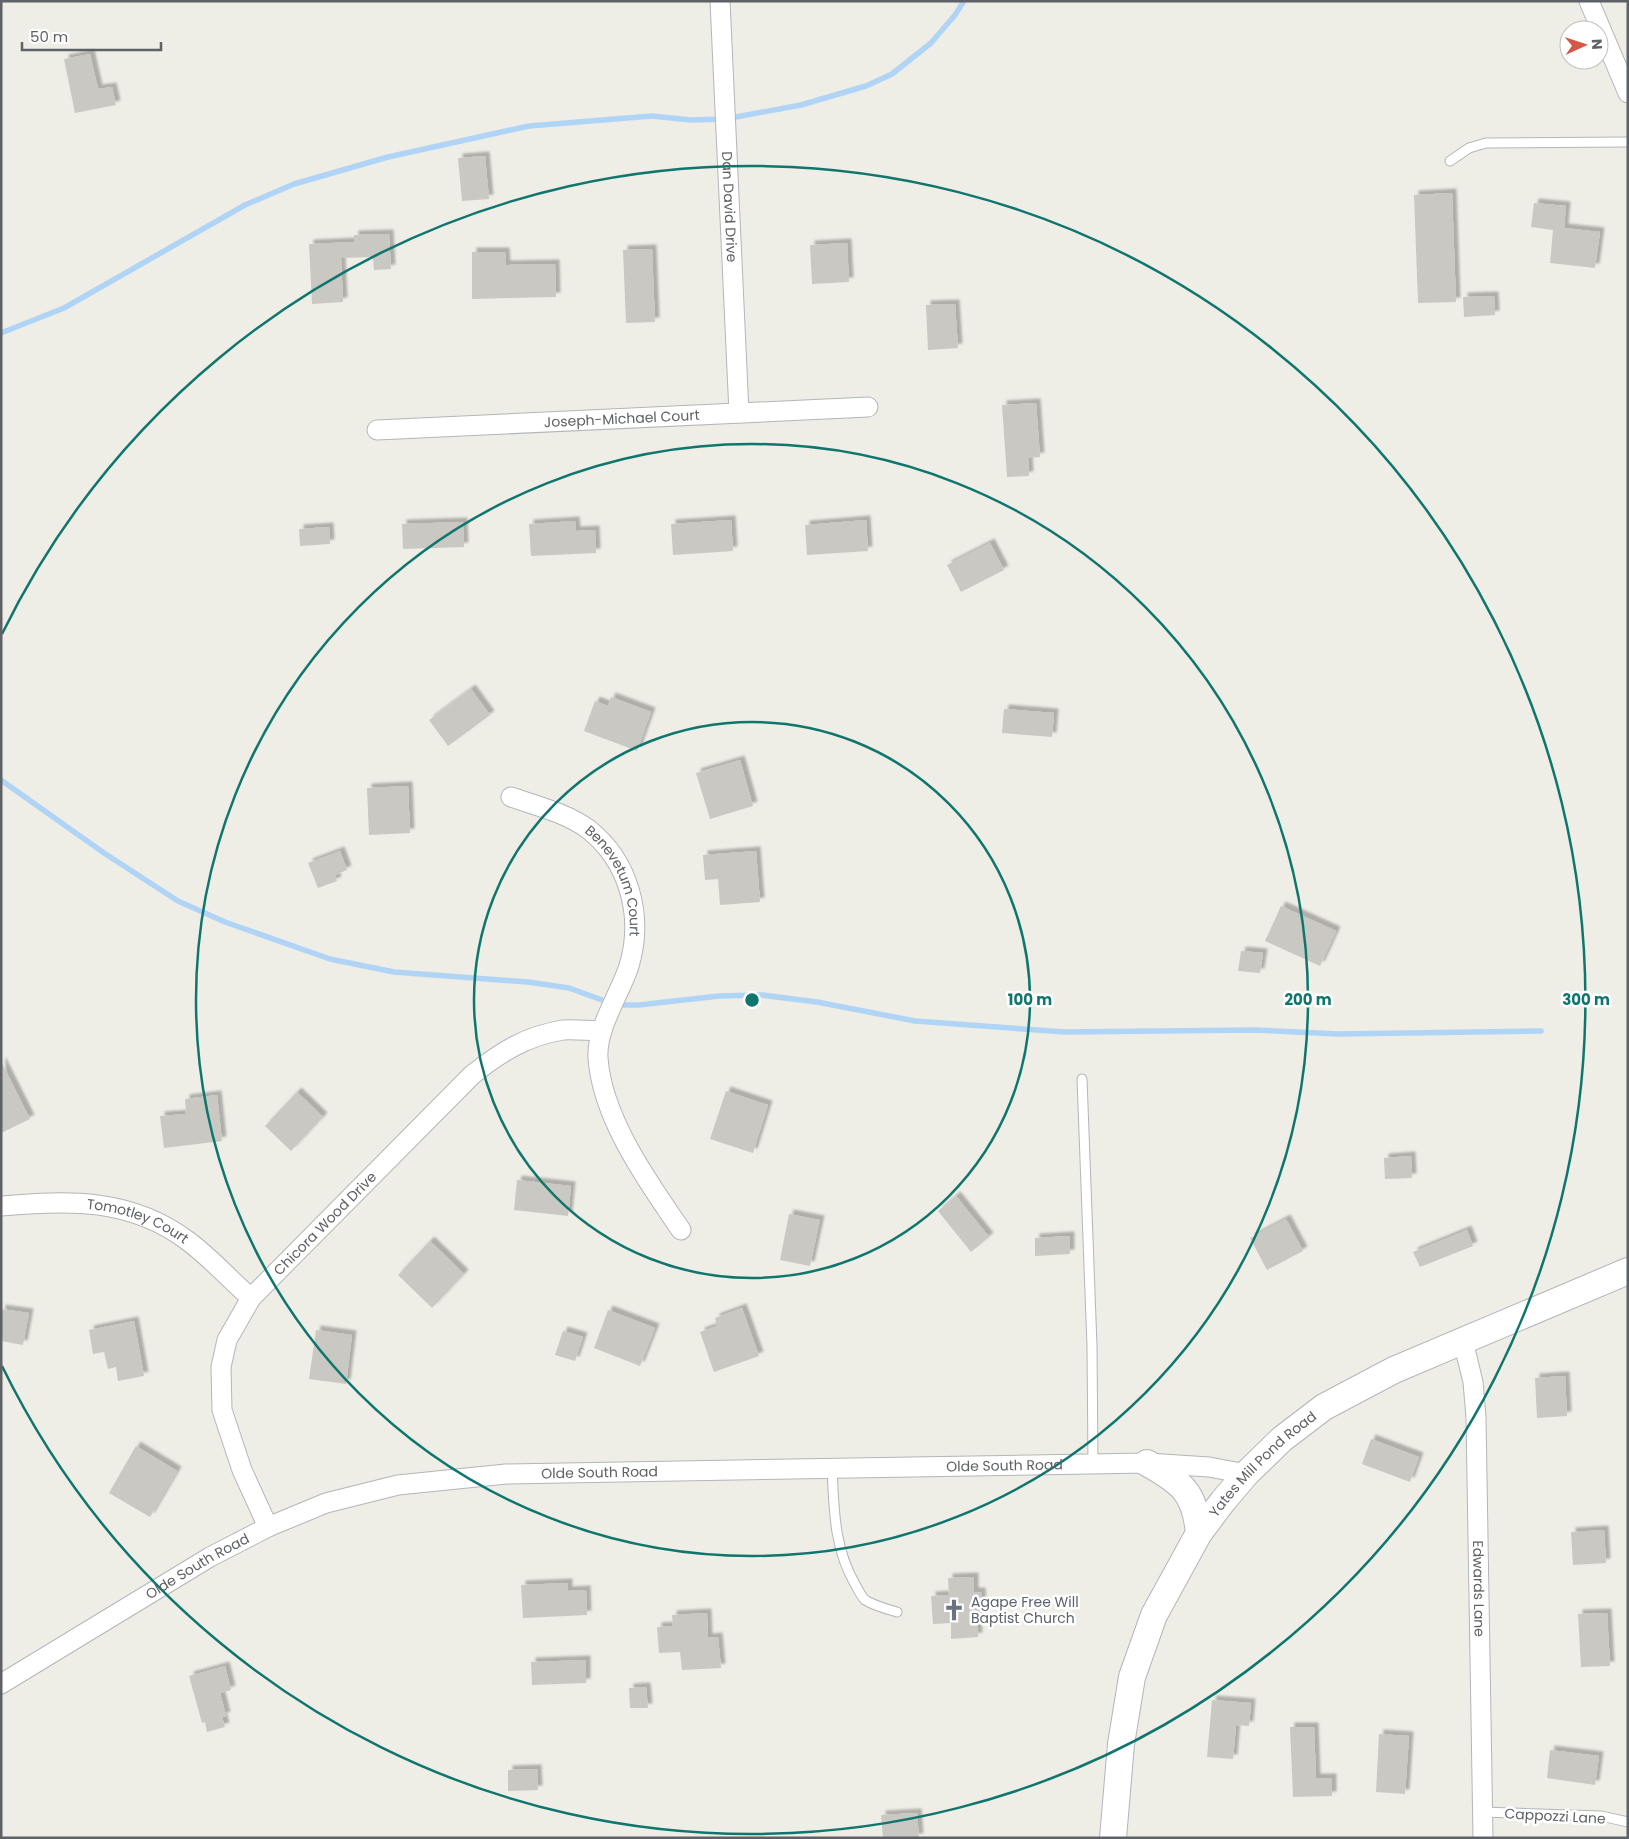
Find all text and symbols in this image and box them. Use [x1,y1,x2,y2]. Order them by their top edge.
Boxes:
scale bar [22,20,161,52]
north arrow [1559,20,1609,70]
text: 50 m [30,26,68,47]
text: N [1587,39,1607,50]
street label: Dan David Drive [717,151,742,263]
street label: Joseph-Michael Court [543,405,700,432]
street label: Benevetum Court [581,821,645,937]
text: 100 m [1008,989,1052,1010]
text: 200 m [1284,989,1332,1010]
text: 300 m [1562,989,1610,1010]
centre of rings [743,991,761,1009]
street label: Chicora Wood Drive [269,1167,381,1280]
street label: Tomotley Court [86,1194,193,1248]
street label: Yates Mill Pond Road [1204,1406,1321,1521]
street label: Olde South Road [946,1454,1063,1476]
street label: Olde South Road [541,1461,658,1483]
street label: Olde South Road [142,1528,253,1604]
street label: Edwards Lane [1468,1540,1490,1637]
place label: Agape Free Will Baptist Church [971,1592,1079,1628]
church icon: Agape Free Will Baptist Church [941,1597,967,1623]
street label: Cappozzi Lane [1504,1803,1606,1829]

